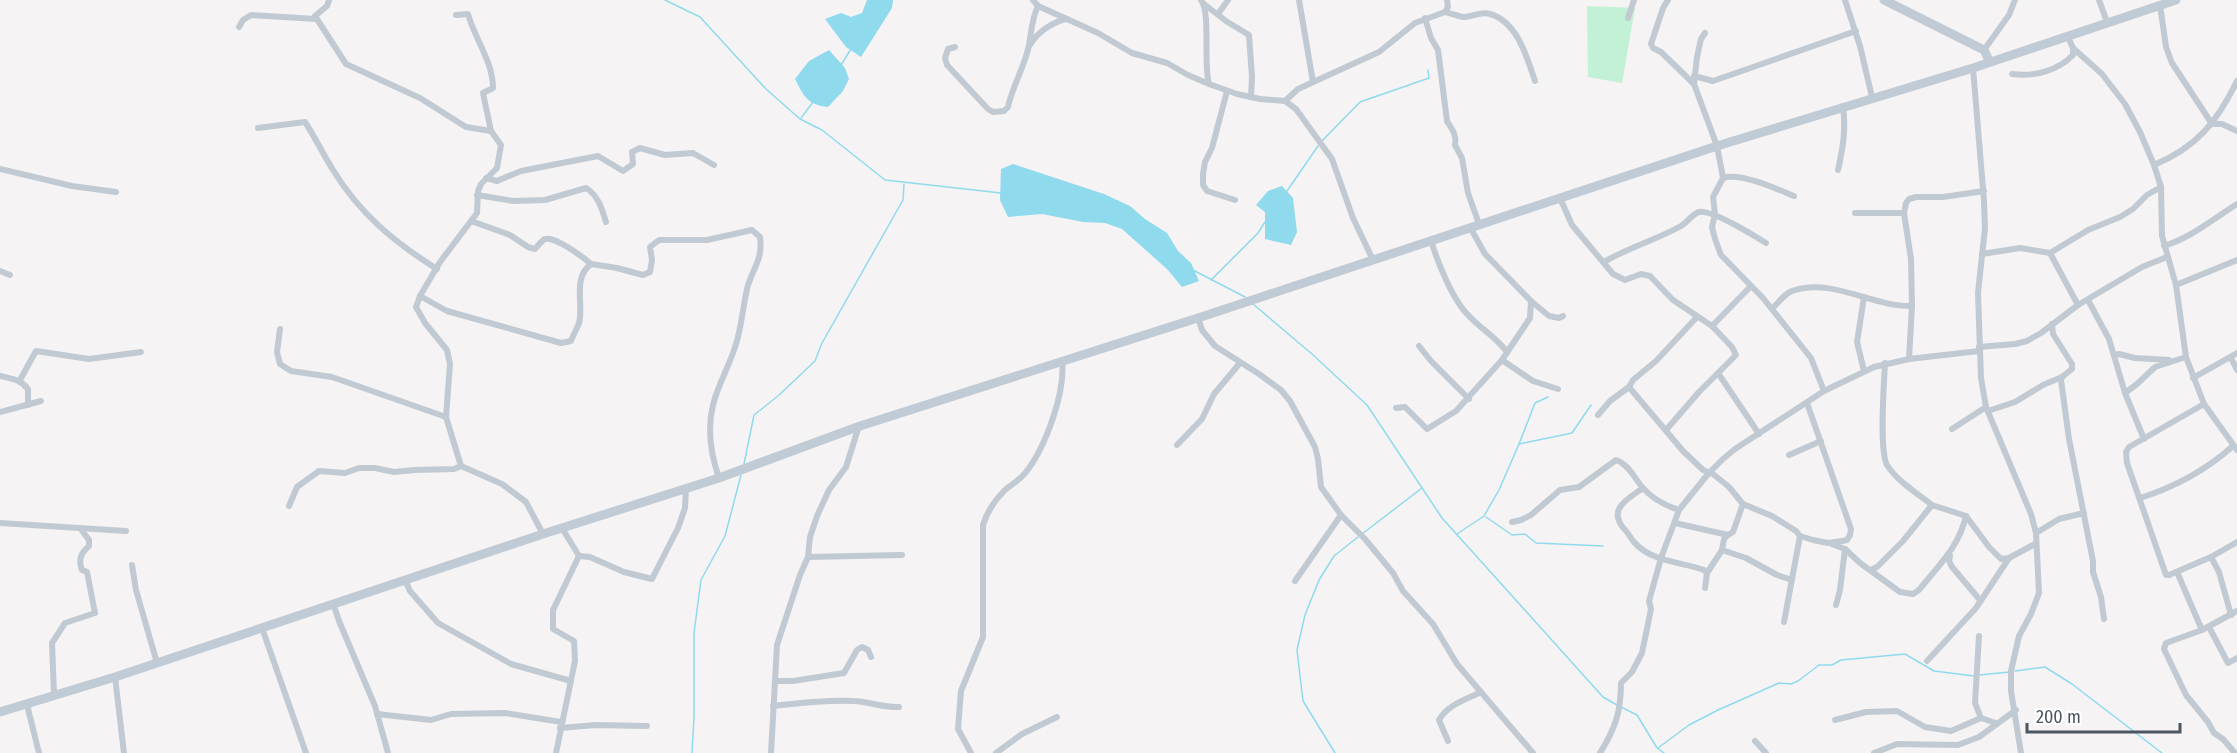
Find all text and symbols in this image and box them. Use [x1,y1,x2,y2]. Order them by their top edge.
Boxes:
scale bar [2027,696,2180,734]
text: 200 m [2036,706,2081,728]

